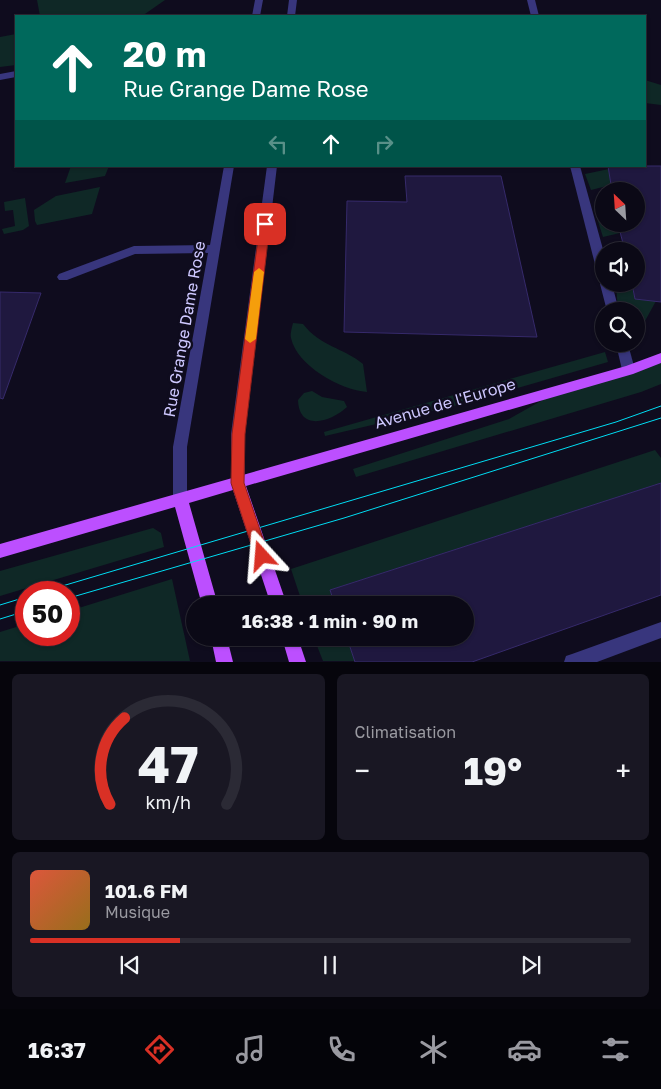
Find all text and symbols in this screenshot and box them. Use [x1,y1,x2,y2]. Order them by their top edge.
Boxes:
text: 20 m [123,33,206,75]
icon: ahead [40,35,105,100]
text: Rue Grange Dame Rose [123,75,369,102]
icon: left [264,130,292,158]
icon: ahead [317,130,345,158]
icon: right [370,130,398,158]
north arrow [595,182,645,232]
map controls [595,182,645,352]
pin [244,203,286,245]
icon: arrive [251,210,279,238]
street label: Rue Grange Dame Rose [159,239,209,419]
button: sound [595,242,645,292]
button: search [595,302,645,352]
street label: Avenue de l'Europe [372,373,518,433]
position arrow [235,529,287,581]
speed limit sign: 50 [15,581,80,646]
text: 16:38 · 1 min · 90 m [242,609,418,632]
text: Climatisation [355,722,456,742]
text: 47 [138,732,199,794]
text: 19° [463,748,522,793]
text: − [355,754,370,787]
text: + [616,754,631,787]
text: km/h [146,791,191,813]
text: 101.6 FM [105,879,188,902]
text: Musique [105,902,170,922]
icon: previous [116,951,144,979]
icon: pause [316,951,344,979]
icon: next [517,951,545,979]
icon: directions [142,1032,177,1067]
icon: music [233,1032,268,1067]
icon: phone [324,1032,359,1067]
icon: climate [416,1032,451,1067]
icon: car [507,1032,542,1067]
icon: filters [598,1032,633,1067]
text: 16:37 [28,1036,86,1063]

